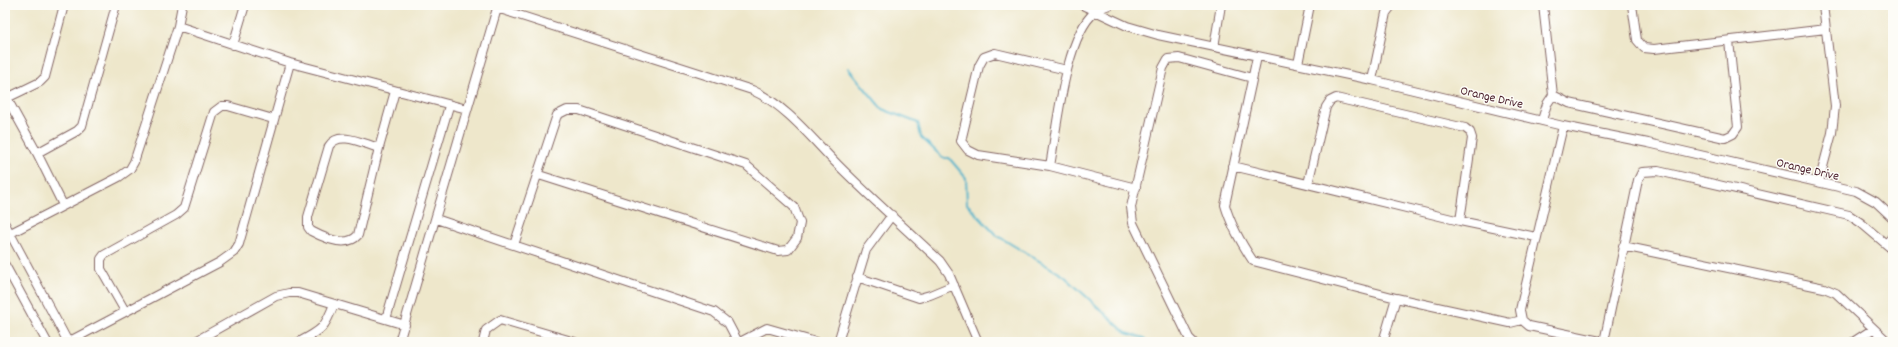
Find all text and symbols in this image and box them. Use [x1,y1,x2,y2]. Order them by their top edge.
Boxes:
street label: Orange Drive [1458,82,1525,115]
street label: Orange Drive [1774,154,1841,187]

